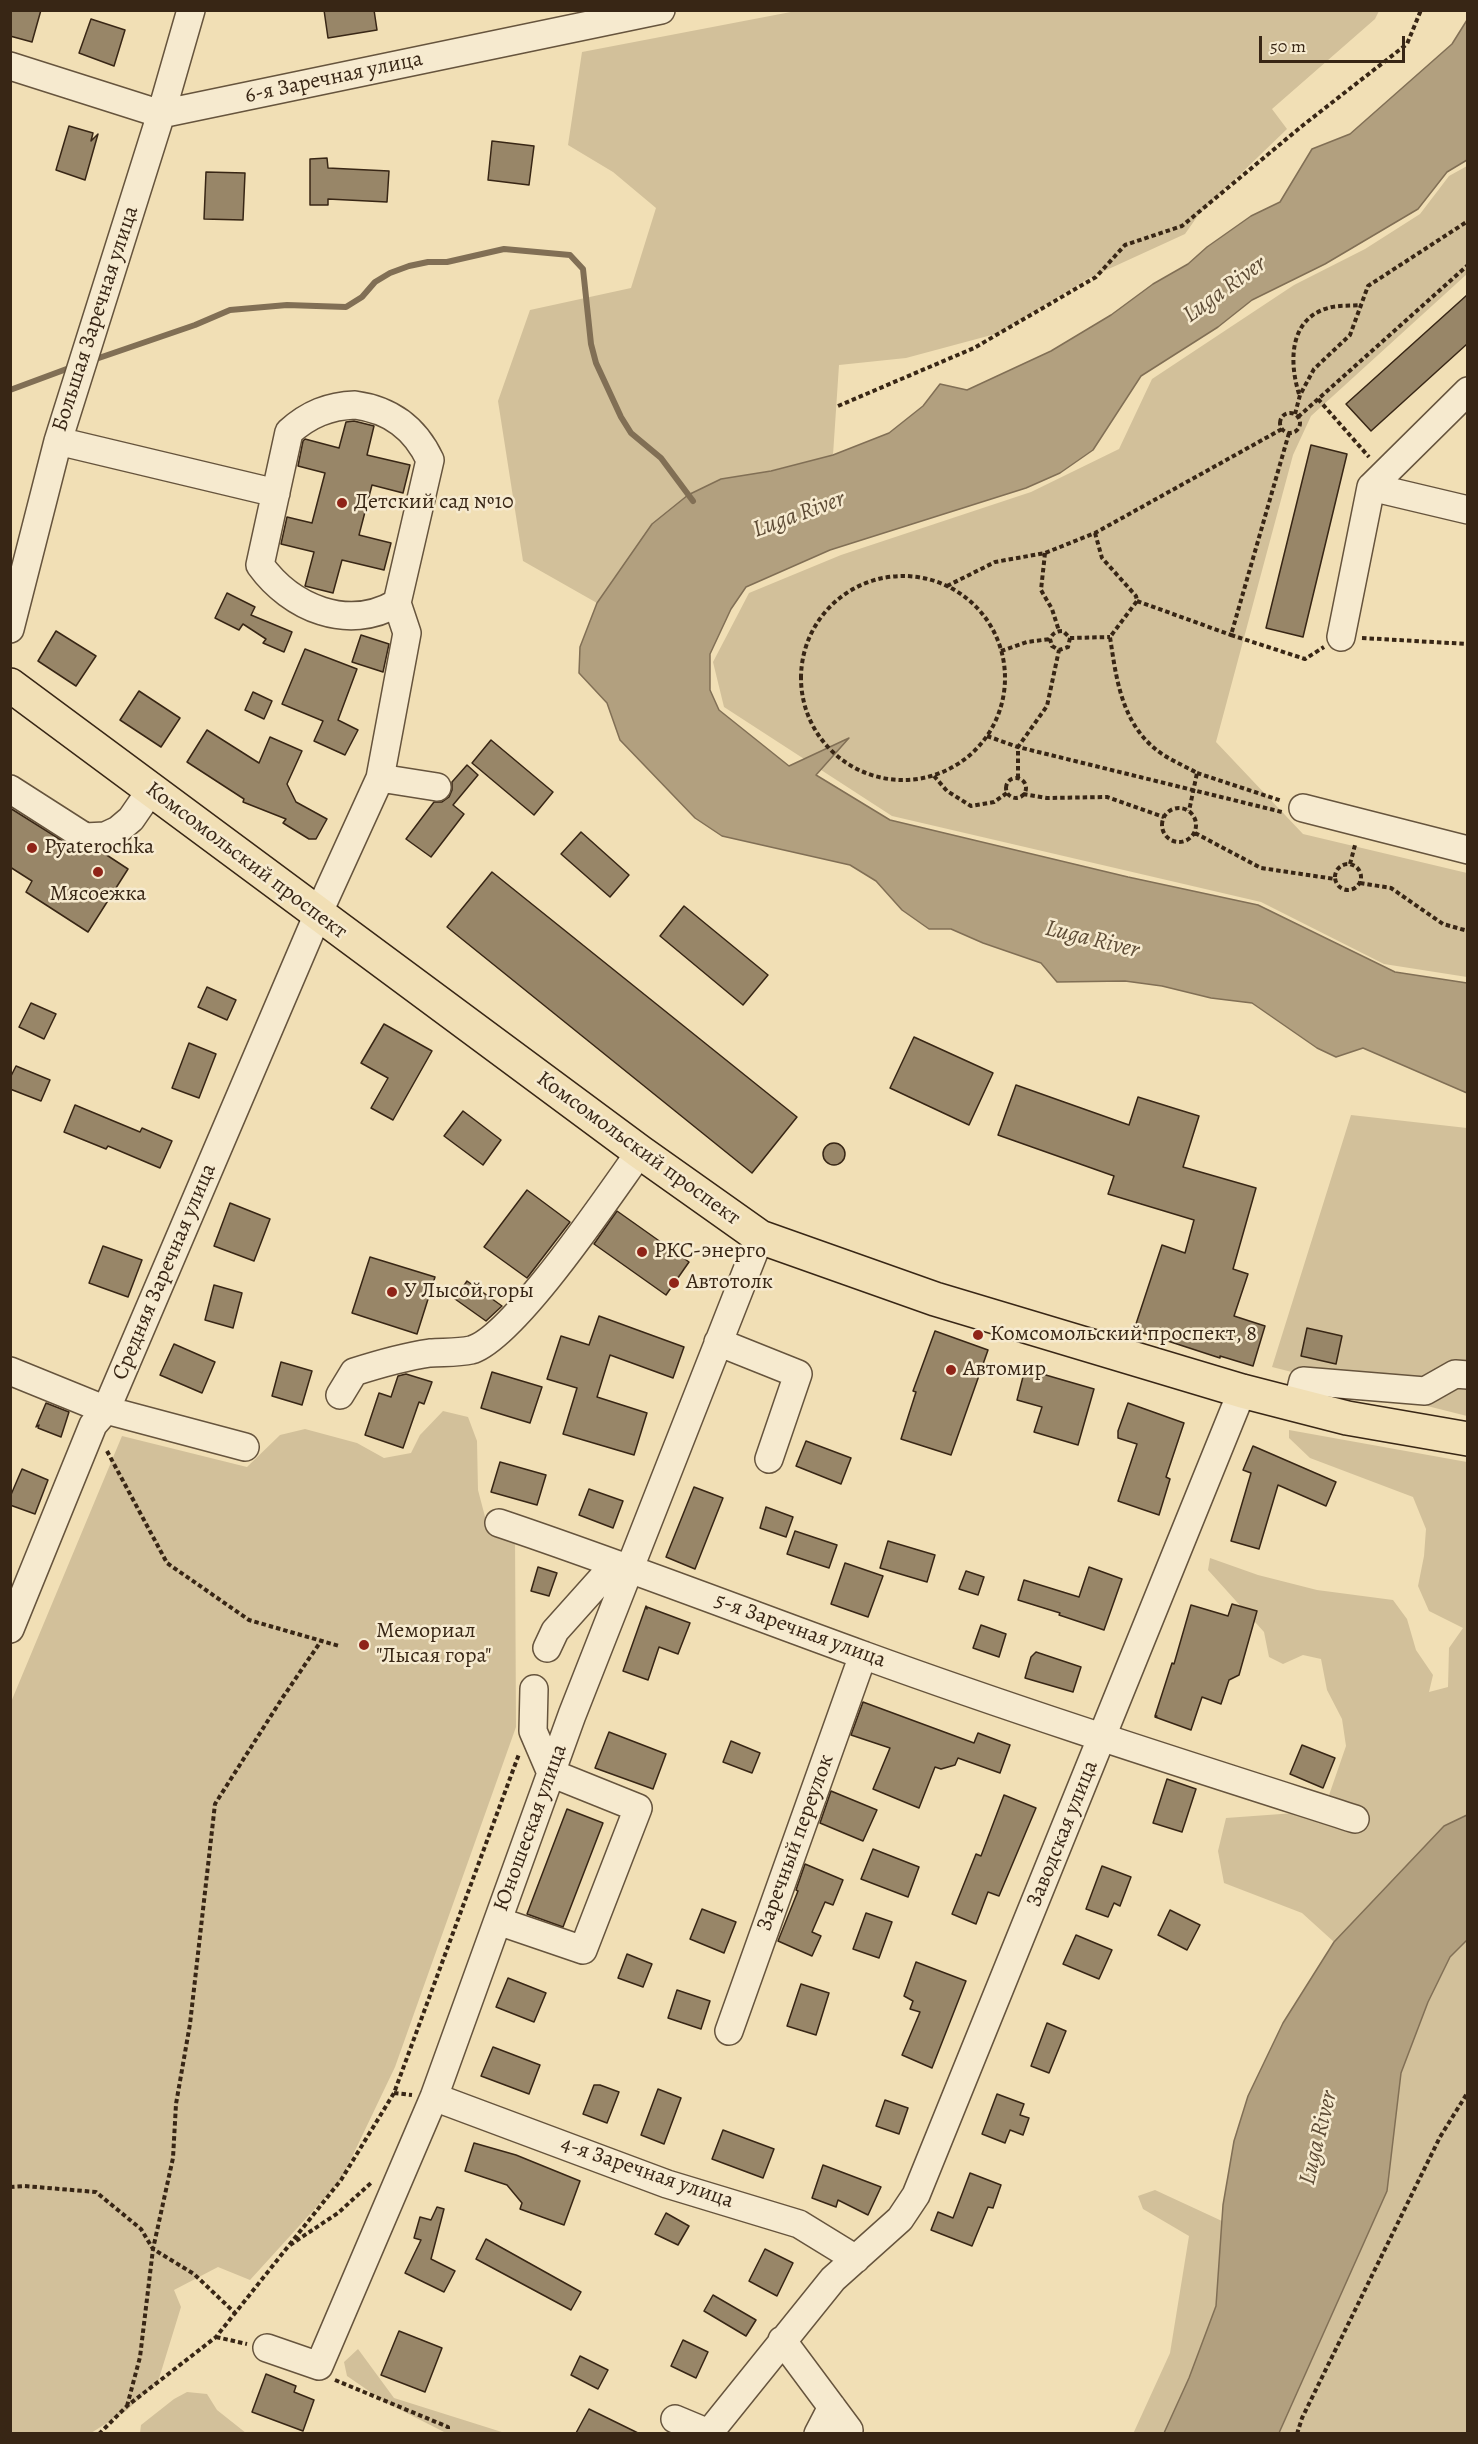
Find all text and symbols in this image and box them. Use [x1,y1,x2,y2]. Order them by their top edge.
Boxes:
scale bar [1262,24,1408,62]
text: 50 m [1270,34,1306,58]
street label: 6-я Заречная улица [243,46,425,110]
street label: Большая Заречная улица [47,203,145,435]
water label: Luga River [1178,250,1272,330]
water label: Luga River [749,485,849,545]
place label: Детский сад №10 [354,490,514,516]
marker: Детский сад №10 [335,496,349,510]
street label: Комсомольский проспект [140,777,352,945]
place label: Pyaterochka [44,835,154,861]
marker: Pyaterochka [25,841,39,855]
marker: Мясоежка [91,865,105,879]
place label: Мясоежка [50,882,146,908]
water label: Luga River [1042,914,1142,966]
street label: Комсомольский проспект [531,1066,745,1232]
street label: Средняя Заречная улица [107,1160,223,1384]
place label: РКС-энерго [654,1239,766,1265]
marker: РКС-энерго [635,1245,649,1259]
place label: Автотолк [686,1270,773,1296]
marker: Автотолк [667,1276,681,1290]
place label: У Лысой горы [404,1279,534,1305]
marker: У Лысой горы [385,1285,399,1299]
place label: Комсомольский проспект, 8 [990,1322,1257,1348]
marker: Комсомольский проспект, 8 [971,1328,985,1342]
place label: Автомир [963,1357,1046,1383]
marker: Автомир [944,1363,958,1377]
street label: 5-я Заречная улица [711,1588,889,1674]
place label: Мемориал "Лысая гора" [376,1619,491,1670]
marker: Мемориал "Лысая гора" [357,1638,371,1652]
street label: Юношеская улица [489,1741,573,1915]
street label: Заречный переулок [752,1751,840,1935]
street label: Заводская улица [1022,1757,1104,1911]
water label: Luga River [1293,2088,1345,2188]
street label: 4-я Заречная улица [557,2131,737,2215]

